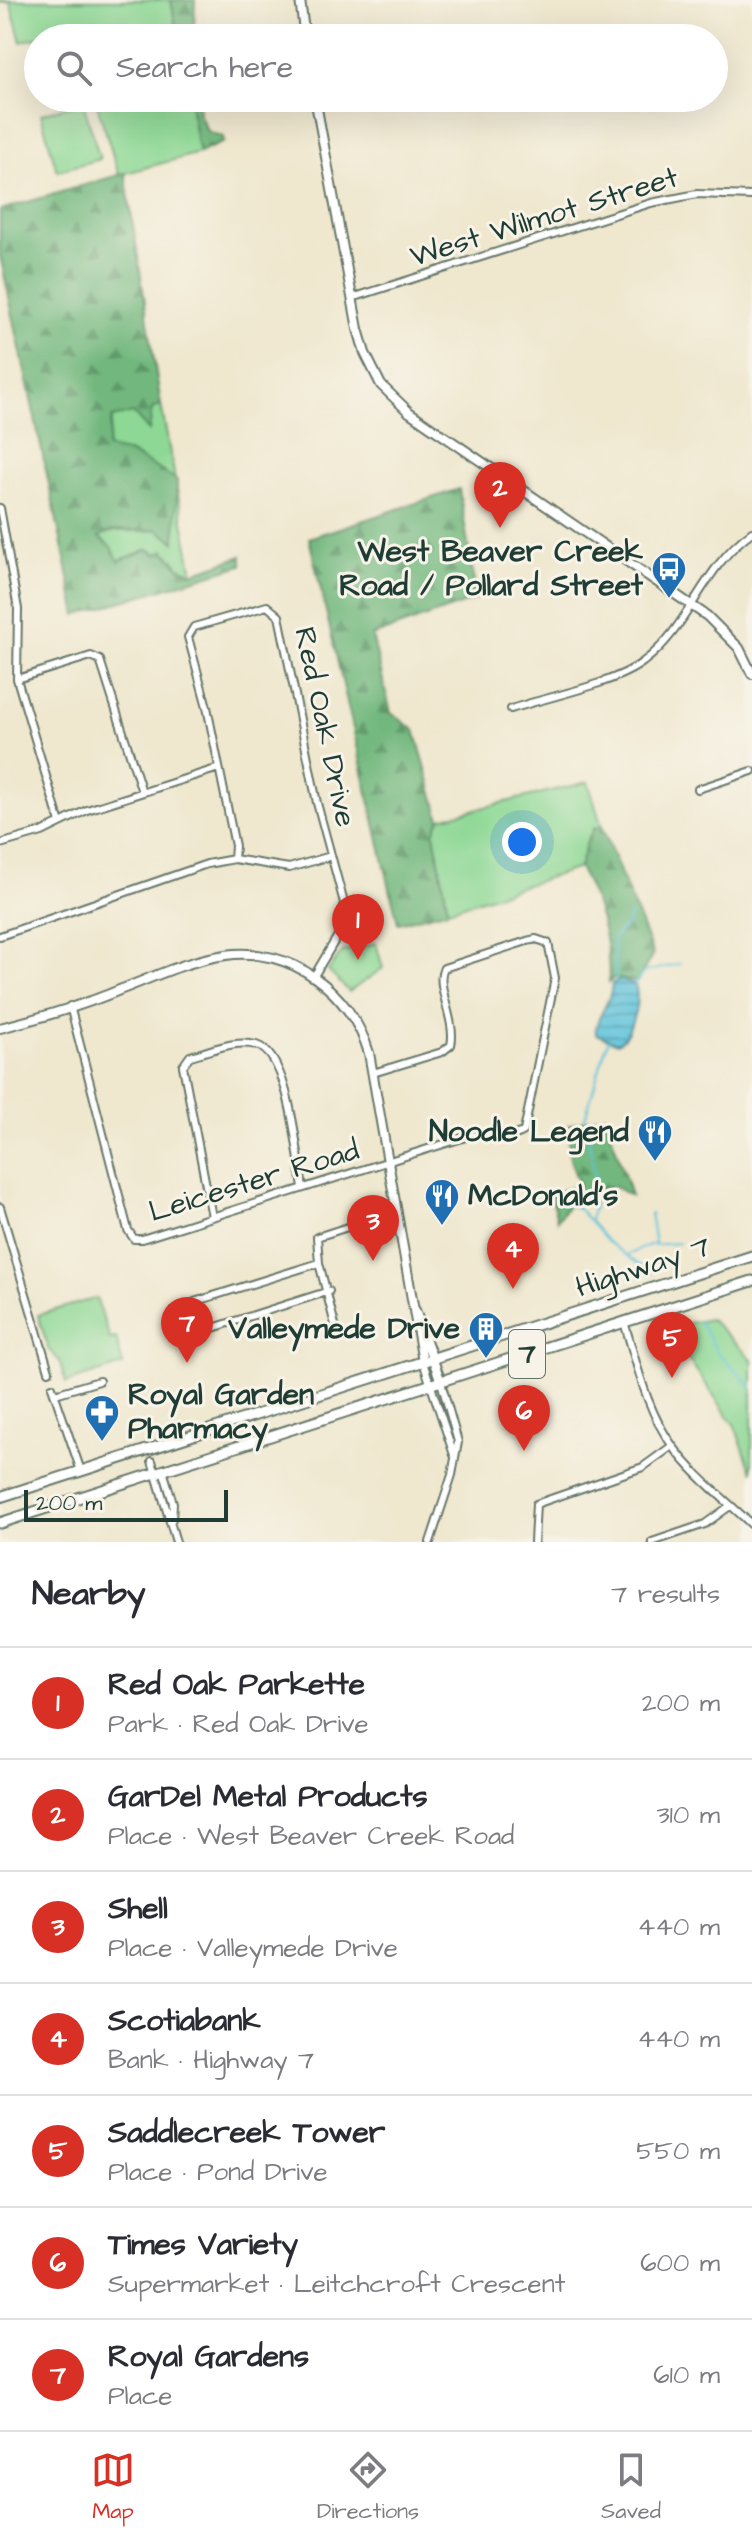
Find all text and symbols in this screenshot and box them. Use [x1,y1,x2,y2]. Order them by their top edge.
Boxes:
search box [24,24,728,112]
icon: search [52,46,96,90]
text: Search here [116,47,293,89]
street label: West Wilmot Street [405,156,683,278]
pin: 2 [474,462,526,528]
place label: West Beaver Creek Road / Pollard Street [339,531,644,607]
bus stop icon: West Beaver Creek Road / Pollard Street [650,550,688,600]
street label: Red Oak Drive [283,623,367,831]
your location [502,822,542,862]
pin: 1 [332,894,384,960]
place label: Noodle Legend [429,1111,630,1155]
restaurant icon: Noodle Legend [636,1113,674,1163]
street label: Leicester Road [144,1129,364,1233]
place label: McDonald's [468,1175,618,1217]
restaurant icon: McDonald's [423,1177,461,1227]
pin: 3 [347,1195,399,1261]
pin: 4 [487,1223,539,1289]
street label: Highway 7 [570,1225,716,1309]
pin: 7 [161,1297,213,1363]
place label: Valleymede Drive [227,1308,460,1352]
building icon: Valleymede Drive [467,1310,505,1360]
pin: 5 [646,1312,698,1378]
road number: 7 [509,1330,545,1378]
place label: Royal Garden Pharmacy [128,1374,314,1452]
pin: 6 [498,1385,550,1451]
pharmacy icon: Royal Garden Pharmacy [83,1393,121,1443]
scale bar [24,1486,228,1522]
text: 200 m [36,1488,102,1519]
text: Nearby [32,1570,146,1618]
text: 7 results [611,1576,720,1612]
text: Red Oak Parkette [108,1664,365,1706]
text: 1 [56,1685,60,1721]
text: 200 m [642,1685,720,1721]
text: Park · Red Oak Drive [108,1706,369,1742]
text: GarDel Metal Products [108,1776,428,1818]
text: 2 [51,1797,65,1833]
text: 310 m [656,1797,720,1833]
text: Place · West Beaver Creek Road [108,1818,514,1854]
text: Shell [108,1888,168,1930]
text: 3 [51,1909,65,1945]
text: 440 m [638,1909,720,1945]
text: Place · Valleymede Drive [108,1930,398,1966]
text: Scotiabank [108,2000,261,2042]
text: 4 [49,2021,67,2057]
text: 440 m [638,2021,720,2057]
text: Bank · Highway 7 [108,2042,314,2078]
text: Saddlecreek Tower [108,2112,385,2154]
text: 5 [49,2133,67,2169]
text: 550 m [636,2133,720,2169]
text: Place · Pond Drive [108,2154,328,2190]
text: Times Variety [108,2224,298,2266]
text: 6 [50,2245,66,2281]
text: 600 m [640,2245,720,2281]
text: Supermarket · Leitchcroft Crescent [108,2266,565,2302]
text: Royal Gardens [108,2336,309,2378]
text: 7 [50,2357,66,2393]
text: 610 m [653,2357,720,2393]
text: Place [108,2378,172,2414]
tab: Map [91,2448,135,2527]
tab: Directions [317,2448,419,2527]
tab: Saved [601,2448,661,2527]

